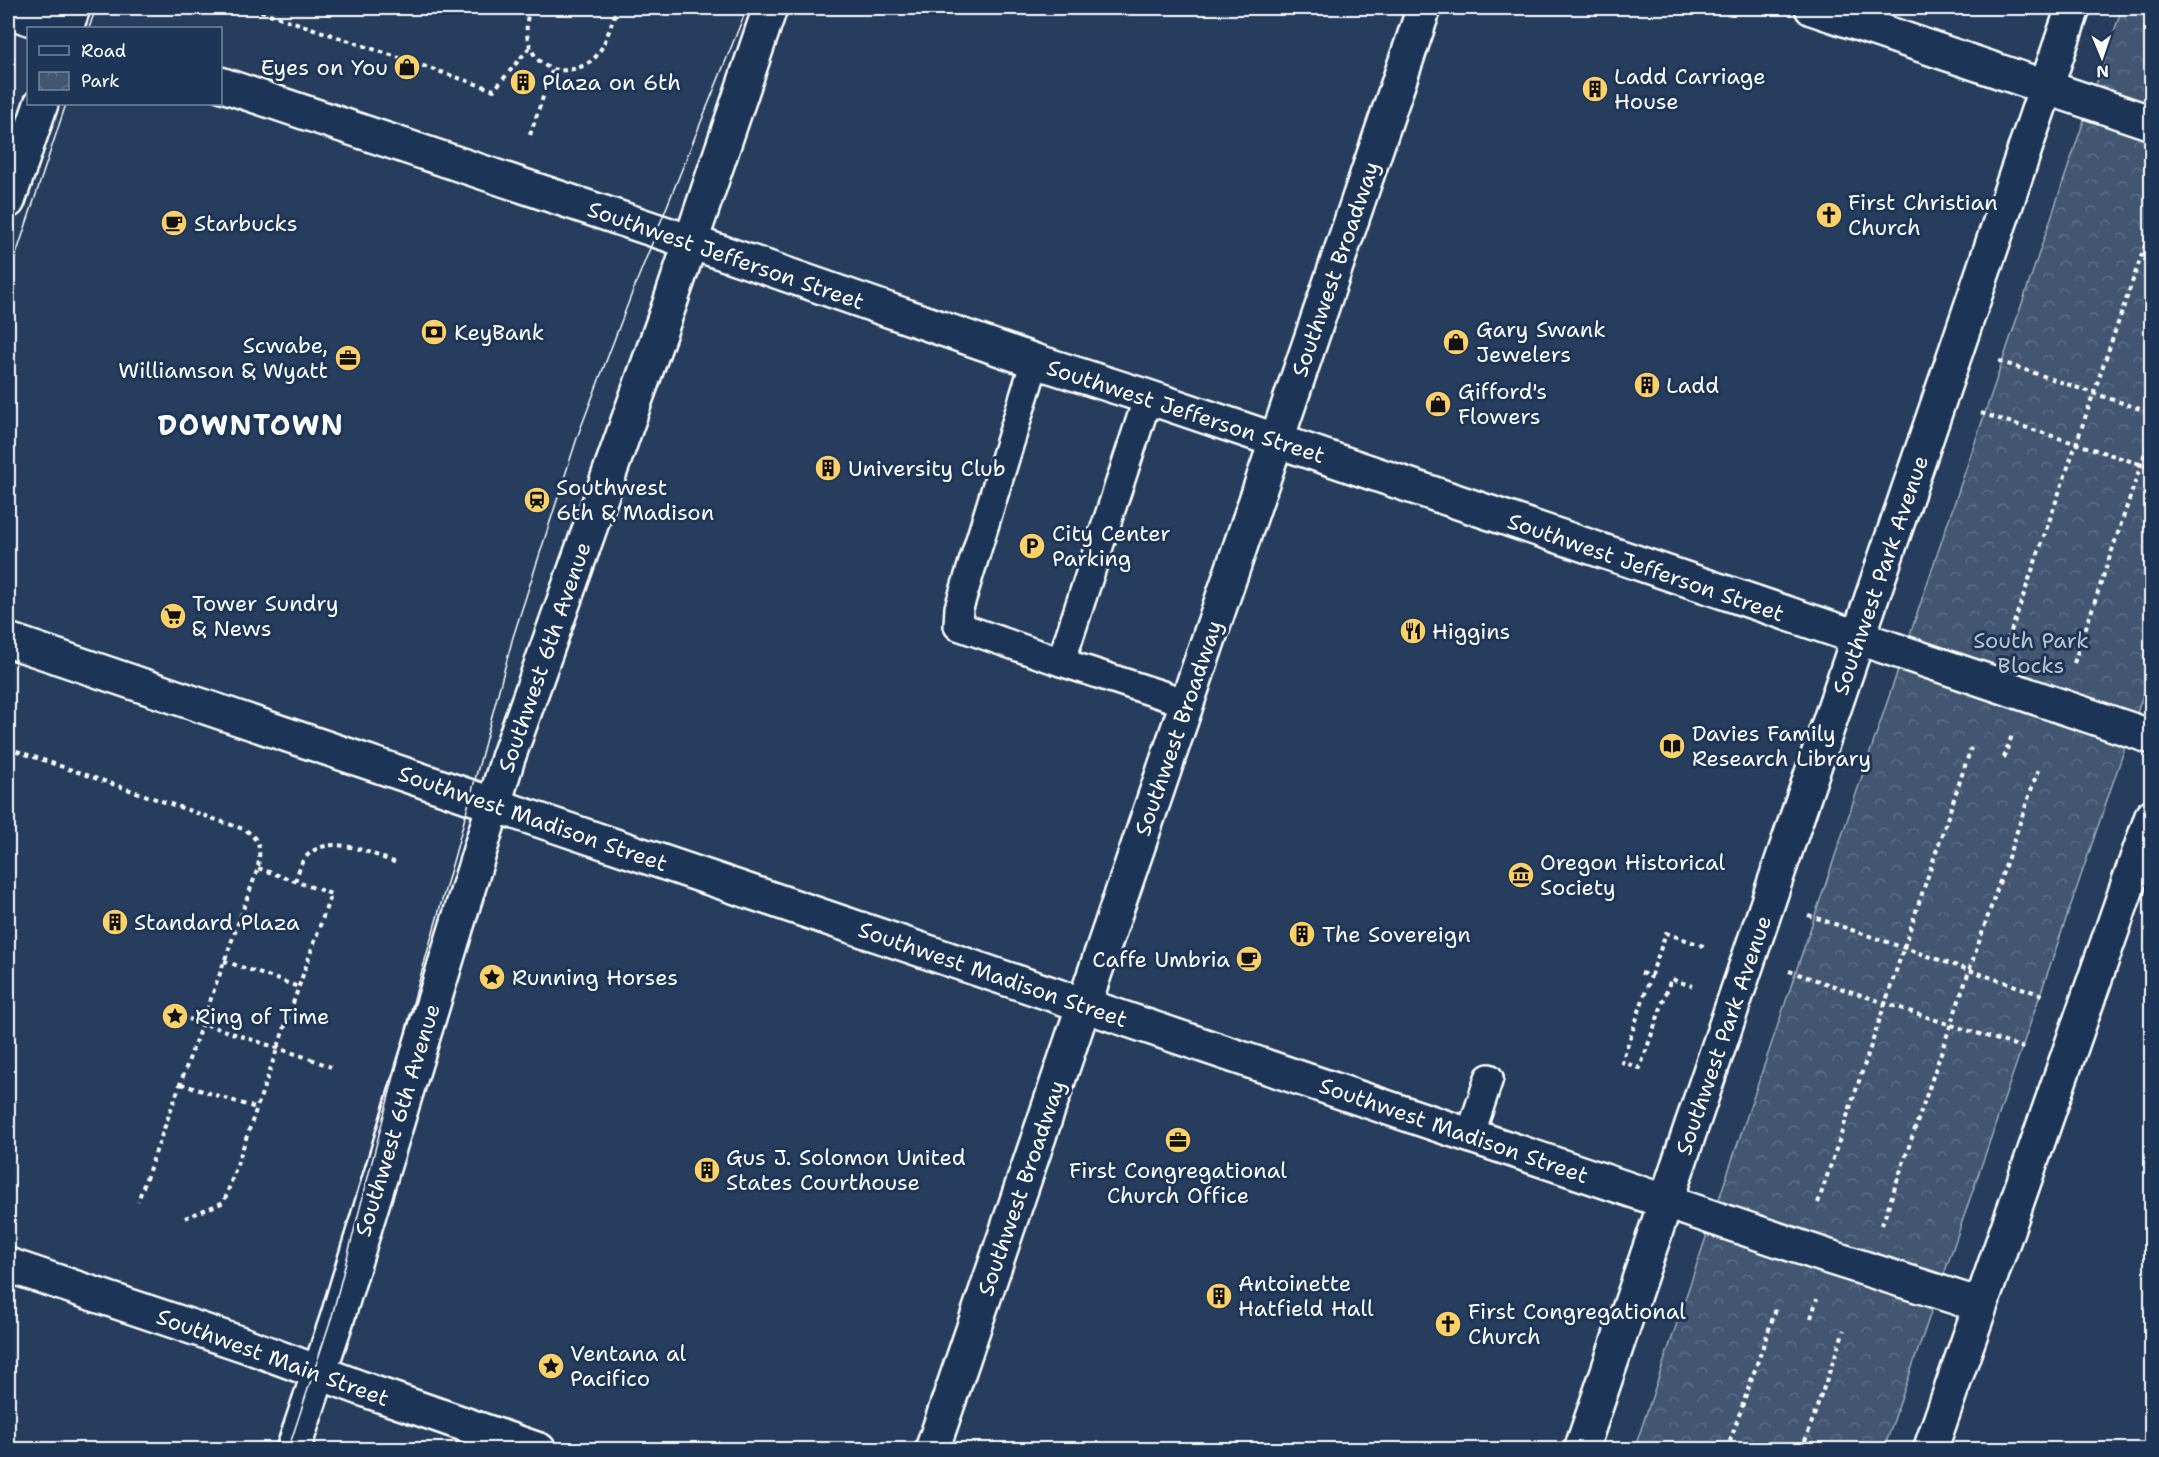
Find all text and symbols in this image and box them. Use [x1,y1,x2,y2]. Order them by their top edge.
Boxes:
legend [27,27,222,105]
north arrow [2072,27,2132,87]
text: Road [81,39,126,63]
shop icon: Eyes on You [392,52,422,82]
place label: Eyes on You [261,53,388,82]
text: N [2096,61,2109,82]
place label: Ladd Carriage House [1614,62,1766,116]
building icon: Plaza on 6th [508,67,538,97]
place label: Plaza on 6th [542,68,681,97]
text: Park [81,69,120,93]
building icon: Ladd Carriage House [1580,74,1610,104]
street label: Southwest Broadway [1285,157,1386,381]
place label: First Christian Church [1848,188,1998,242]
street label: Southwest Jefferson Street [584,194,868,316]
church icon: First Christian Church [1814,200,1844,230]
cafe icon: Starbucks [159,208,189,238]
place label: Starbucks [194,209,298,238]
place label: Gary Swank Jewelers [1476,315,1606,369]
bank icon: KeyBank [419,317,449,347]
place label: KeyBank [454,318,544,347]
shop icon: Gary Swank Jewelers [1441,327,1471,357]
place label: Scwabe, Williamson & Wyatt [118,331,328,385]
office icon: Scwabe, Williamson & Wyatt [333,343,363,373]
street label: Southwest Jefferson Street [1043,353,1329,470]
building icon: Ladd [1632,370,1662,400]
place label: Ladd [1666,371,1719,400]
place label: Gifford's Flowers [1458,377,1547,431]
shop icon: Gifford's Flowers [1423,389,1453,419]
district label: DOWNTOWN [157,406,345,444]
street label: Southwest Park Avenue [1826,452,1935,699]
building icon: University Club [813,453,843,483]
place label: University Club [848,454,1006,483]
place label: Southwest 6th & Madison [556,473,714,527]
station icon: Southwest 6th & Madison [522,485,552,515]
street label: Southwest Jefferson Street [1504,506,1788,628]
place label: City Center Parking [1052,519,1171,573]
parking icon: City Center Parking [1017,531,1047,561]
street label: Southwest 6th Avenue [491,538,598,776]
place label: Tower Sundry & News [192,589,339,643]
supermarket icon: Tower Sundry & News [158,601,188,631]
street label: Southwest Broadway [1128,616,1229,840]
restaurant icon: Higgins [1398,616,1428,646]
place label: Higgins [1432,617,1511,646]
park label: South Park Blocks [1973,626,2089,680]
place label: Davies Family Research Library [1692,719,1871,773]
library icon: Davies Family Research Library [1657,731,1687,761]
street label: Southwest Madison Street [395,759,671,878]
place label: Oregon Historical Society [1540,848,1726,902]
museum icon: Oregon Historical Society [1506,860,1536,890]
building icon: Standard Plaza [100,907,130,937]
place label: Standard Plaza [134,908,300,937]
street label: Southwest Park Avenue [1669,912,1778,1159]
street label: Southwest Madison Street [855,915,1131,1034]
building icon: The Sovereign [1287,919,1317,949]
place label: The Sovereign [1322,920,1471,949]
cafe icon: Caffe Umbria [1234,944,1264,974]
place label: Caffe Umbria [1092,945,1230,974]
place icon: Running Horses [477,962,507,992]
place label: Running Horses [512,963,678,992]
street label: Southwest 6th Avenue [348,1000,447,1240]
place icon: Ring of Time [160,1001,190,1031]
place label: Ring of Time [195,1002,330,1031]
street label: Southwest Madison Street [1316,1071,1592,1190]
street label: Southwest Broadway [971,1076,1072,1300]
office icon: First Congregational Church Office [1163,1125,1193,1155]
place label: Gus J. Solomon United States Courthouse [726,1143,966,1197]
building icon: Gus J. Solomon United States Courthouse [692,1155,722,1185]
place label: First Congregational Church Office [1069,1156,1287,1210]
place label: Antoinette Hatfield Hall [1238,1269,1374,1323]
building icon: Antoinette Hatfield Hall [1204,1281,1234,1311]
place label: First Congregational Church [1468,1297,1686,1351]
street label: Southwest Main Street [153,1302,393,1413]
church icon: First Congregational Church [1433,1309,1463,1339]
place label: Ventana al Pacifico [570,1339,687,1393]
place icon: Ventana al Pacifico [536,1351,566,1381]

